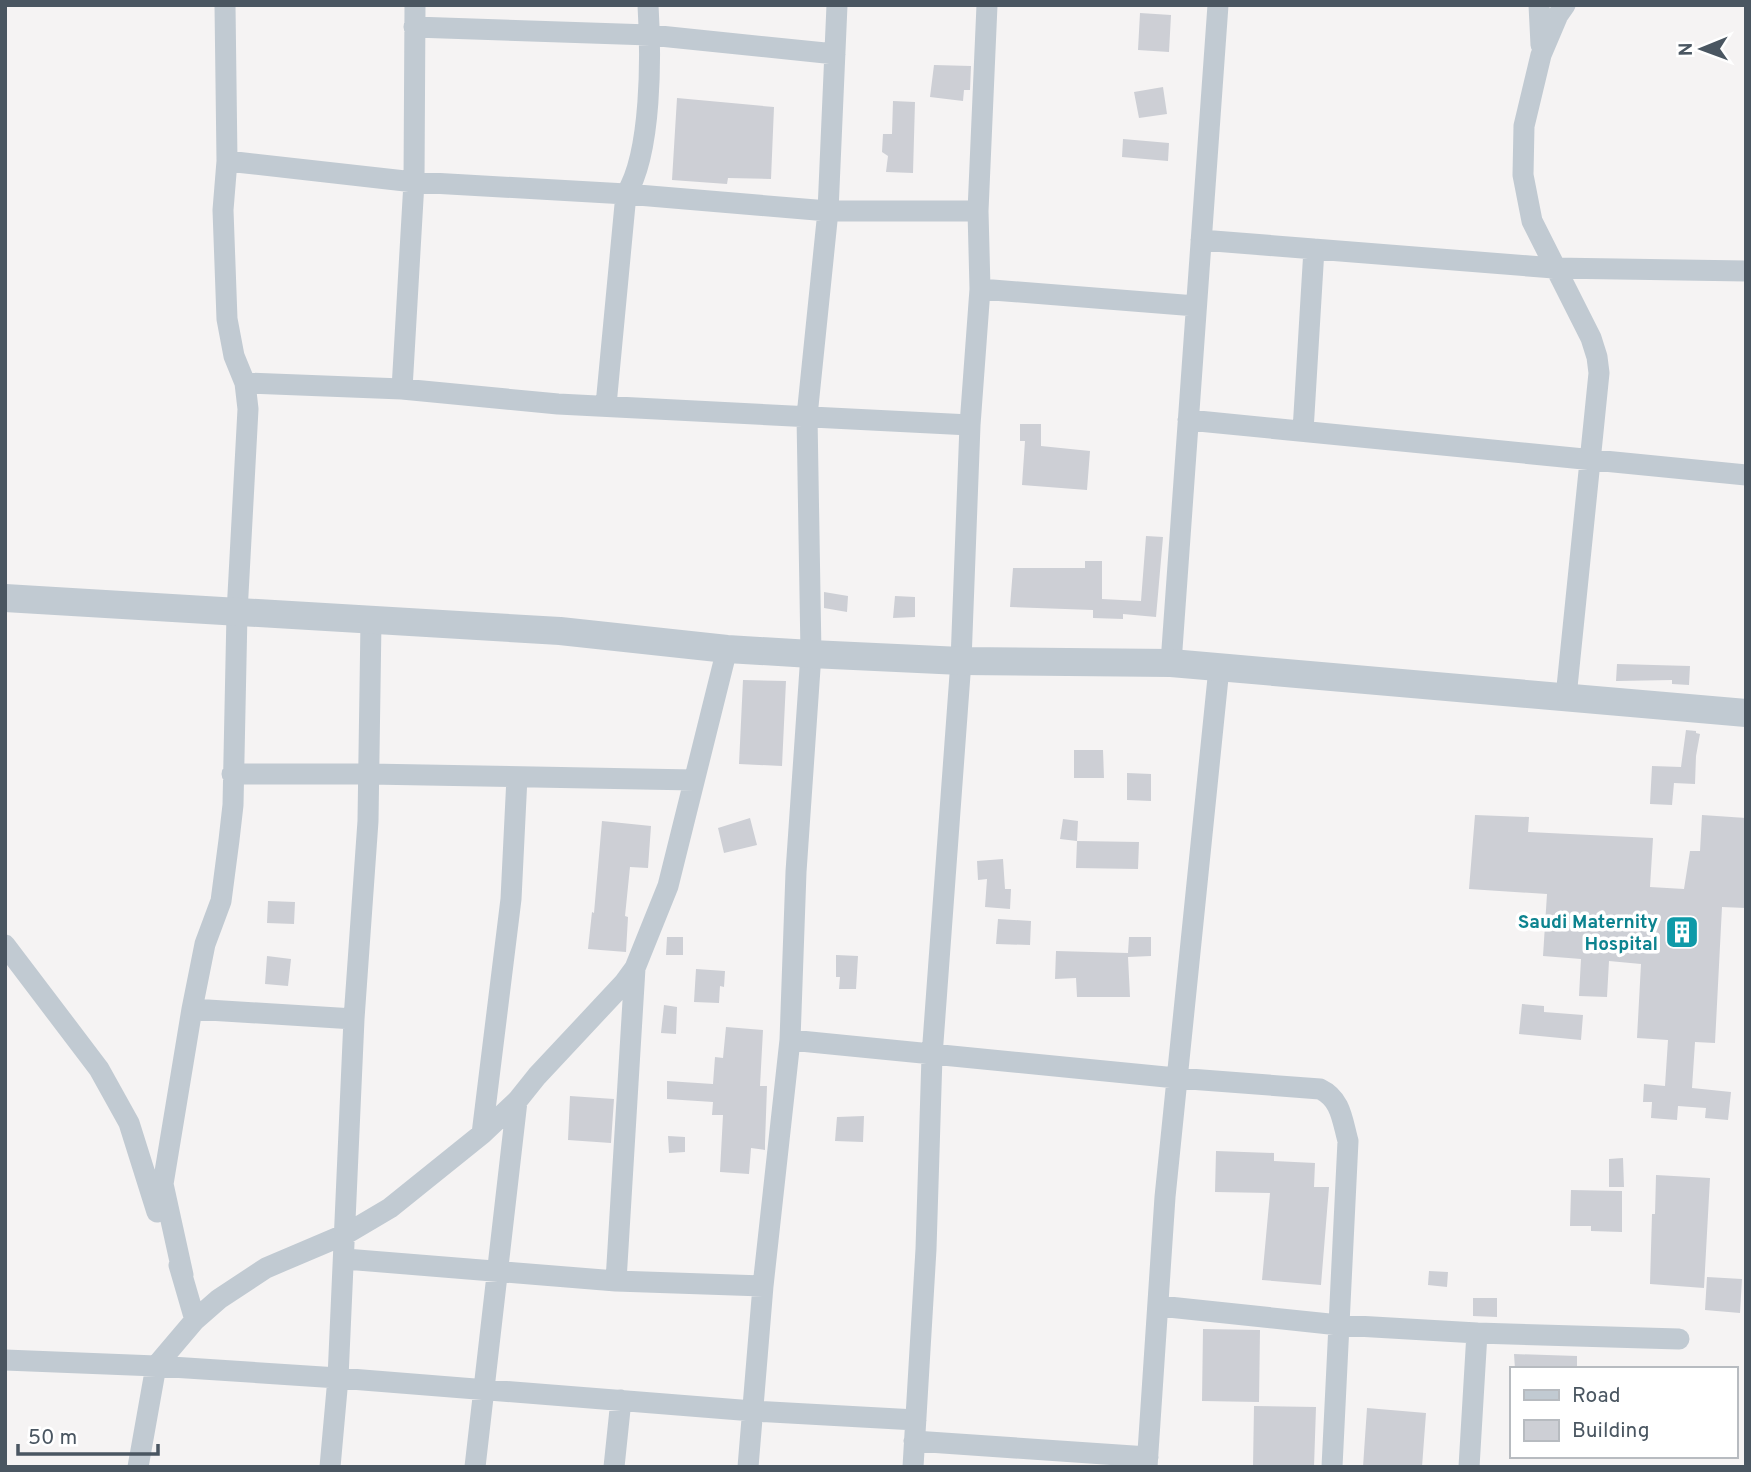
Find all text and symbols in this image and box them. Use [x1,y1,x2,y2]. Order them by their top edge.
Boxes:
north arrow [1667,14,1737,84]
text: N [1675,42,1699,56]
place label: Saudi Maternity Hospital [1518,911,1658,957]
building icon: Saudi Maternity Hospital [1663,913,1701,951]
legend [1510,1367,1737,1458]
text: Road [1572,1383,1621,1410]
scale bar [18,1412,158,1456]
text: Building [1572,1418,1650,1445]
text: 50 m [28,1425,77,1452]

